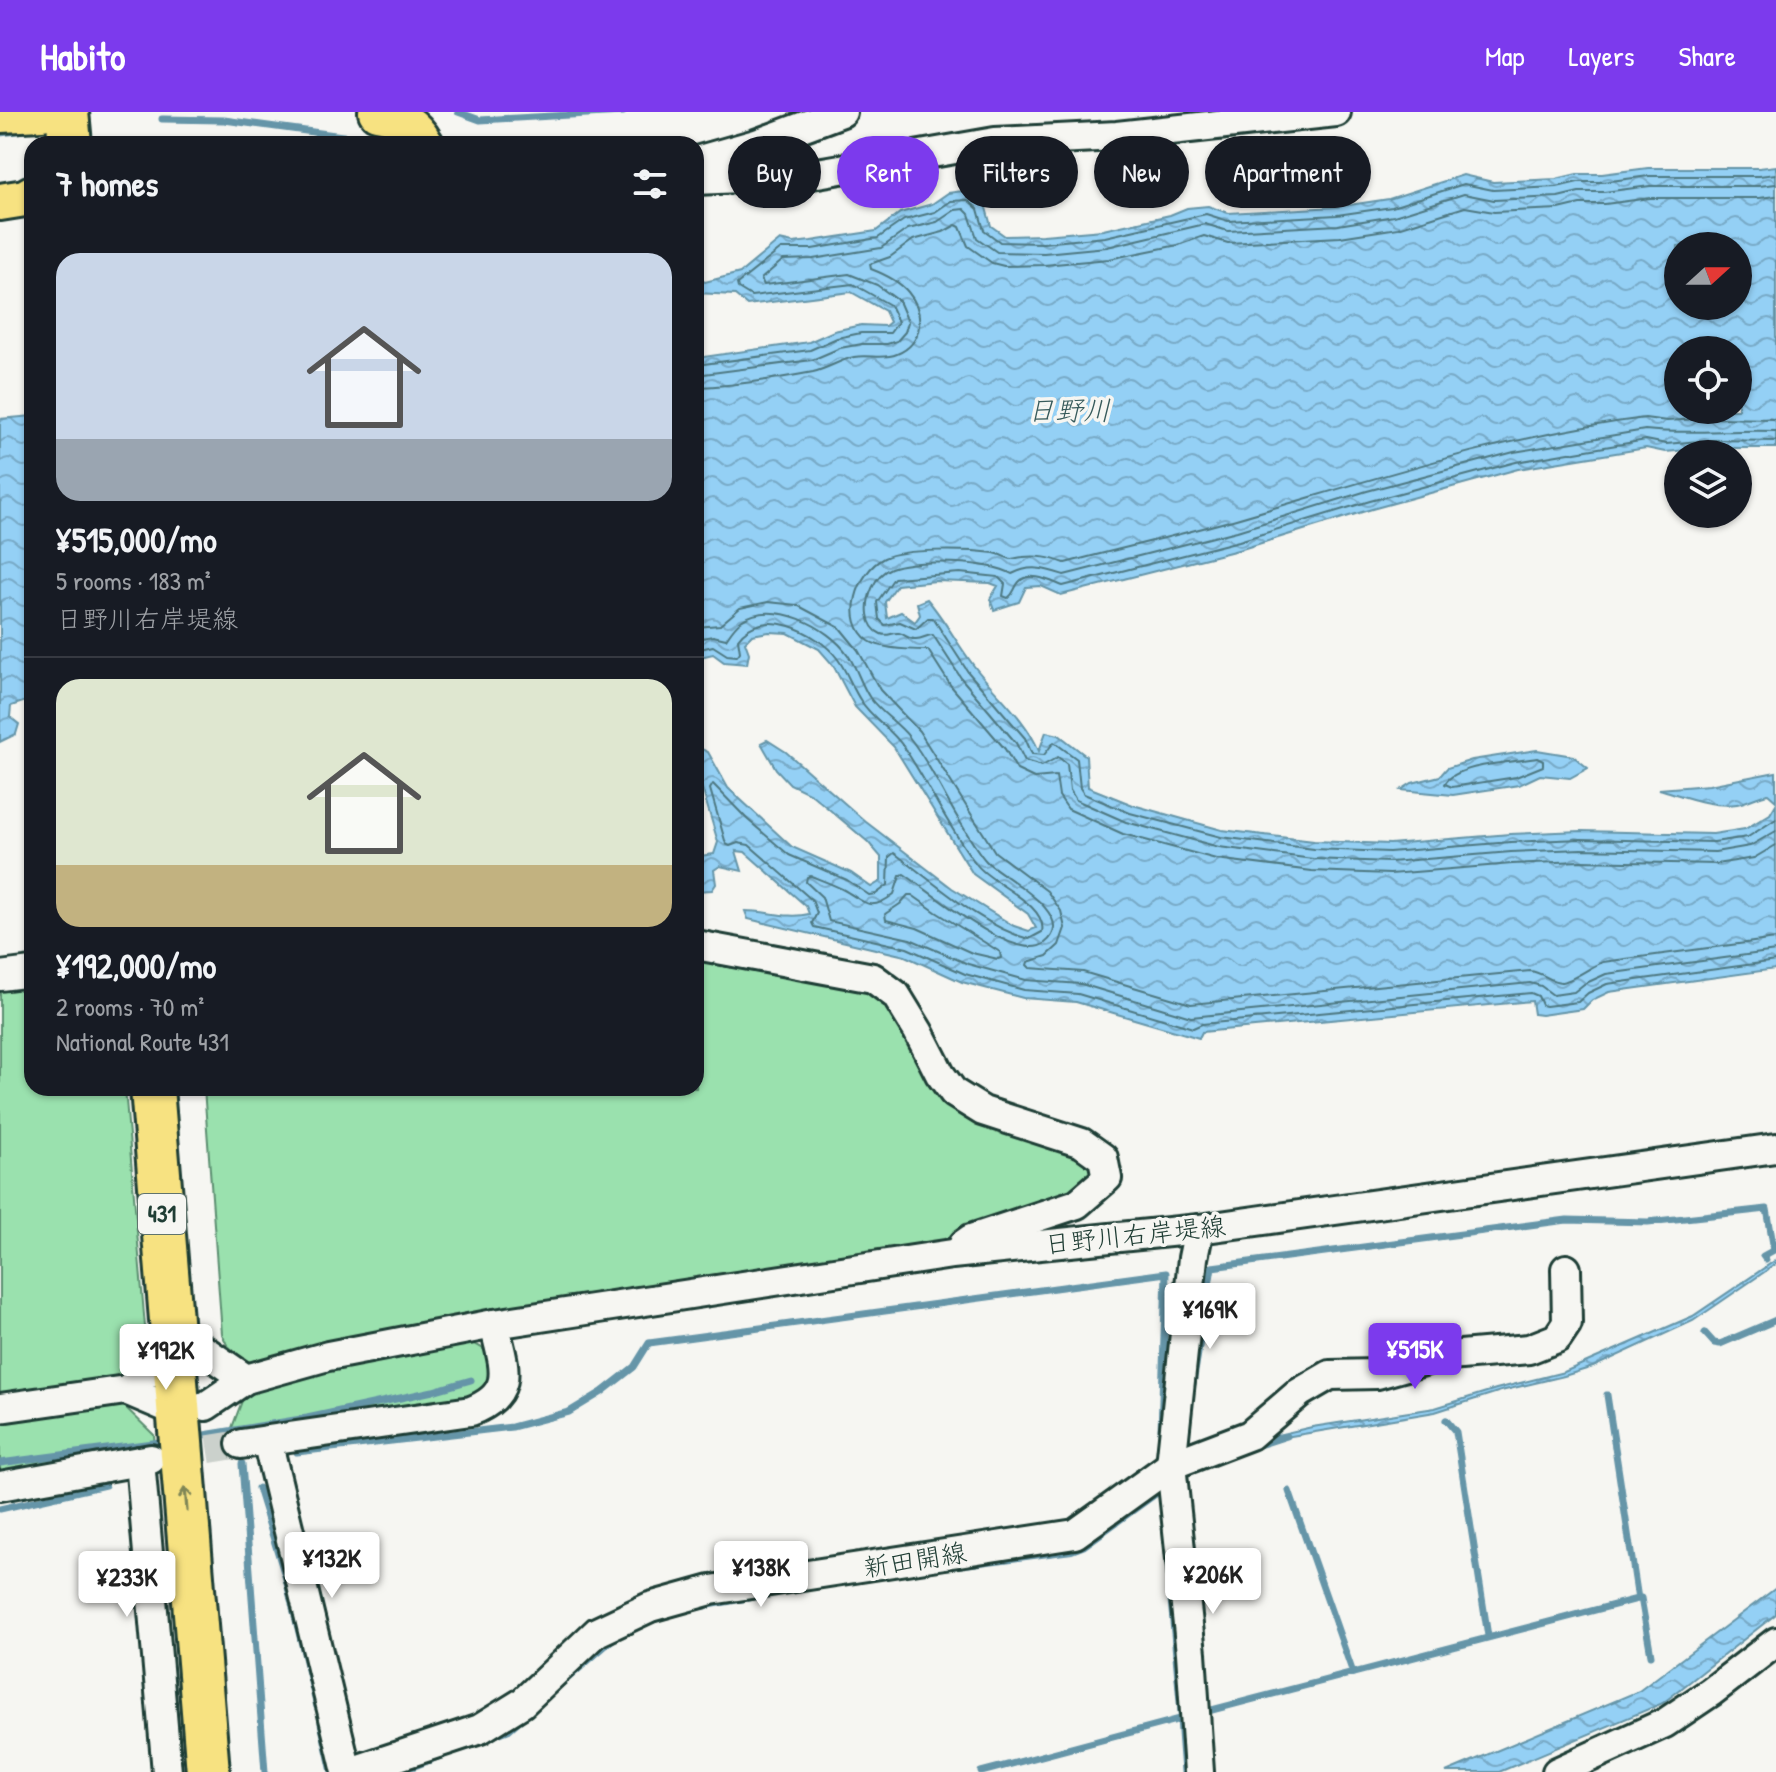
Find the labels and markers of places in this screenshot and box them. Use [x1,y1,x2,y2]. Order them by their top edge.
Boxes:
pin: ¥169K [1154,1283,1266,1351]
pin: ¥515K [1359,1323,1471,1391]
pin: ¥192K [110,1324,222,1392]
pin: ¥132K [276,1532,388,1600]
pin: ¥138K [705,1541,817,1609]
pin: ¥206K [1157,1548,1269,1616]
pin: ¥233K [71,1551,183,1619]

